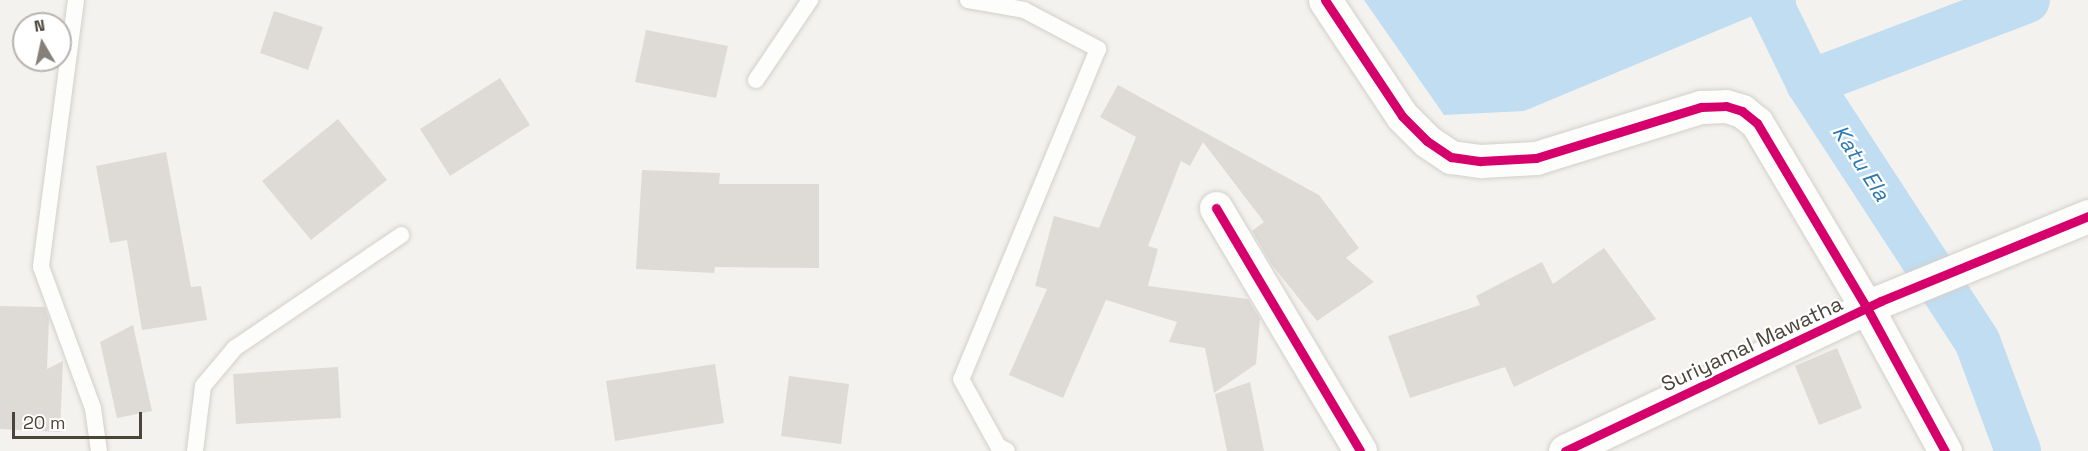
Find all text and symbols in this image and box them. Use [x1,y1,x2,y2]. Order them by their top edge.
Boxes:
north arrow [12,12,72,72]
text: N [32,14,46,37]
water label: Katu Ela [1827,120,1895,206]
street label: Suriyamal Mawatha [1657,291,1847,397]
scale bar [15,400,146,438]
text: 20 m [23,411,66,434]

